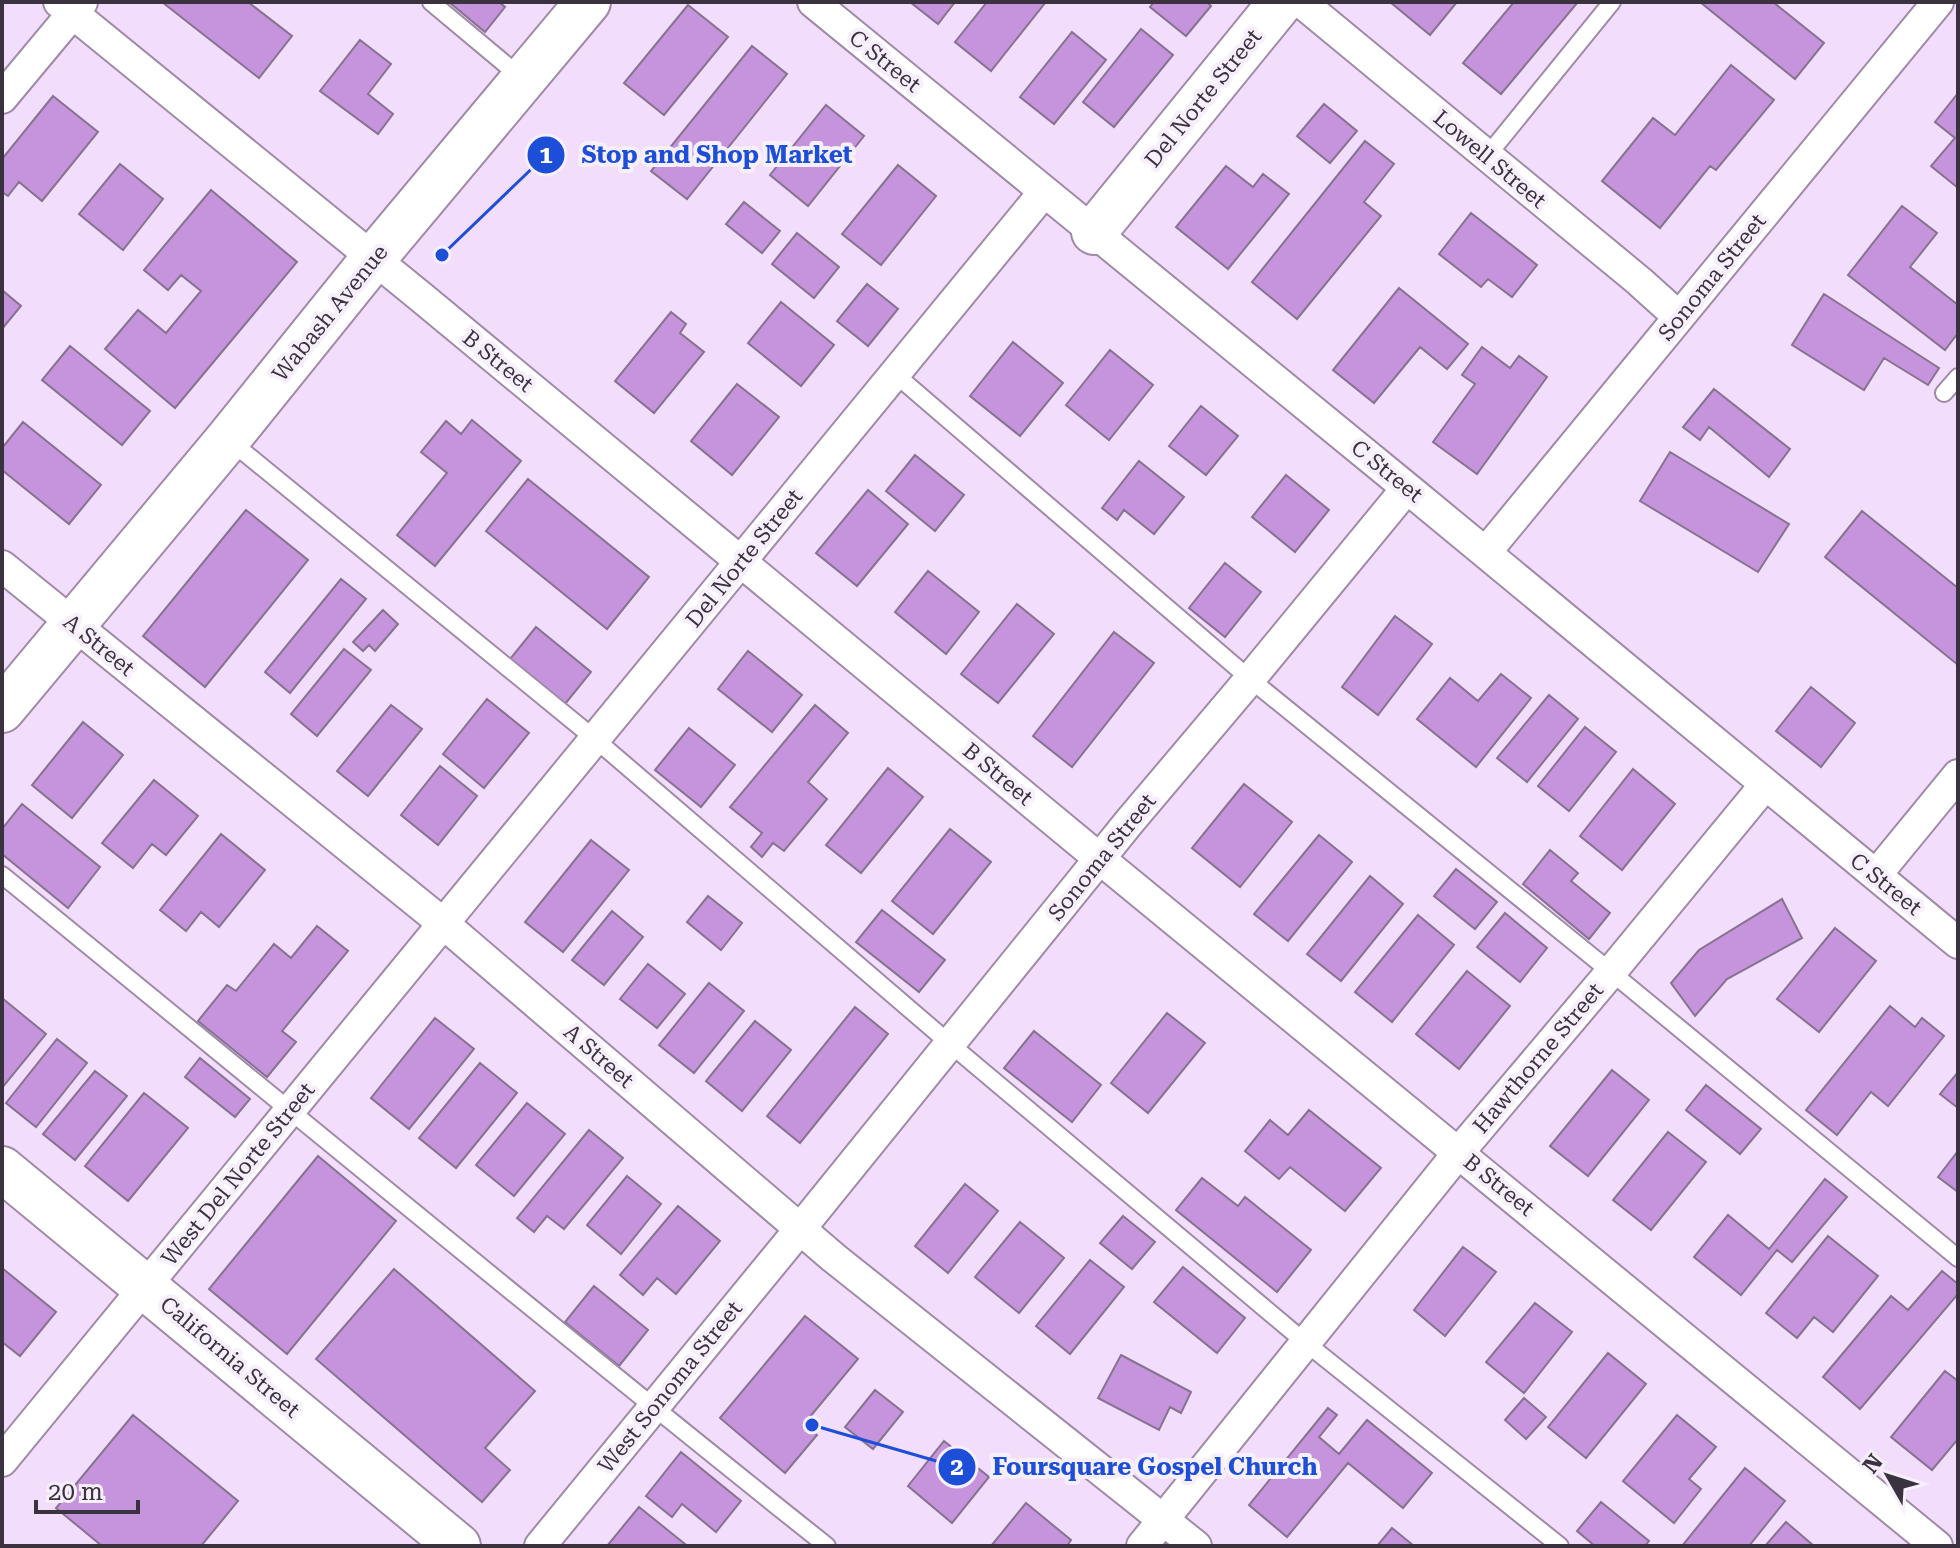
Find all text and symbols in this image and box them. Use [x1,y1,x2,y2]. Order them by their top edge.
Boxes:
street label: Del Norte Street [1140,24,1266,172]
street label: C Street [844,25,926,97]
street label: Lowell Street [1429,105,1551,213]
callout: Stop and Shop Market [526,131,869,179]
text: 1 [539,141,553,169]
text: Stop and Shop Market [581,141,853,169]
street label: Sonoma Street [1653,209,1771,345]
street label: Wabash Avenue [267,240,393,386]
street label: B Street [458,325,538,397]
street label: C Street [1346,435,1428,507]
street label: Del Norte Street [681,484,807,632]
street label: A Street [58,609,140,681]
street label: B Street [958,738,1038,810]
street label: Sonoma Street [1043,789,1161,925]
street label: C Street [1845,848,1927,920]
street label: Hawthorne Street [1468,978,1608,1138]
street label: A Street [559,1019,639,1093]
street label: West Del Norte Street [157,1078,319,1270]
street label: B Street [1459,1149,1539,1221]
street label: California Street [155,1291,305,1423]
street label: West Sonoma Street [593,1296,747,1478]
north arrow [1848,1436,1928,1516]
callout: Foursquare Gospel Church [937,1443,1334,1491]
text: N [1858,1449,1888,1478]
text: 2 [950,1453,964,1481]
text: Foursquare Gospel Church [993,1453,1317,1481]
scale bar [36,1464,138,1514]
text: 20 m [48,1478,103,1506]

